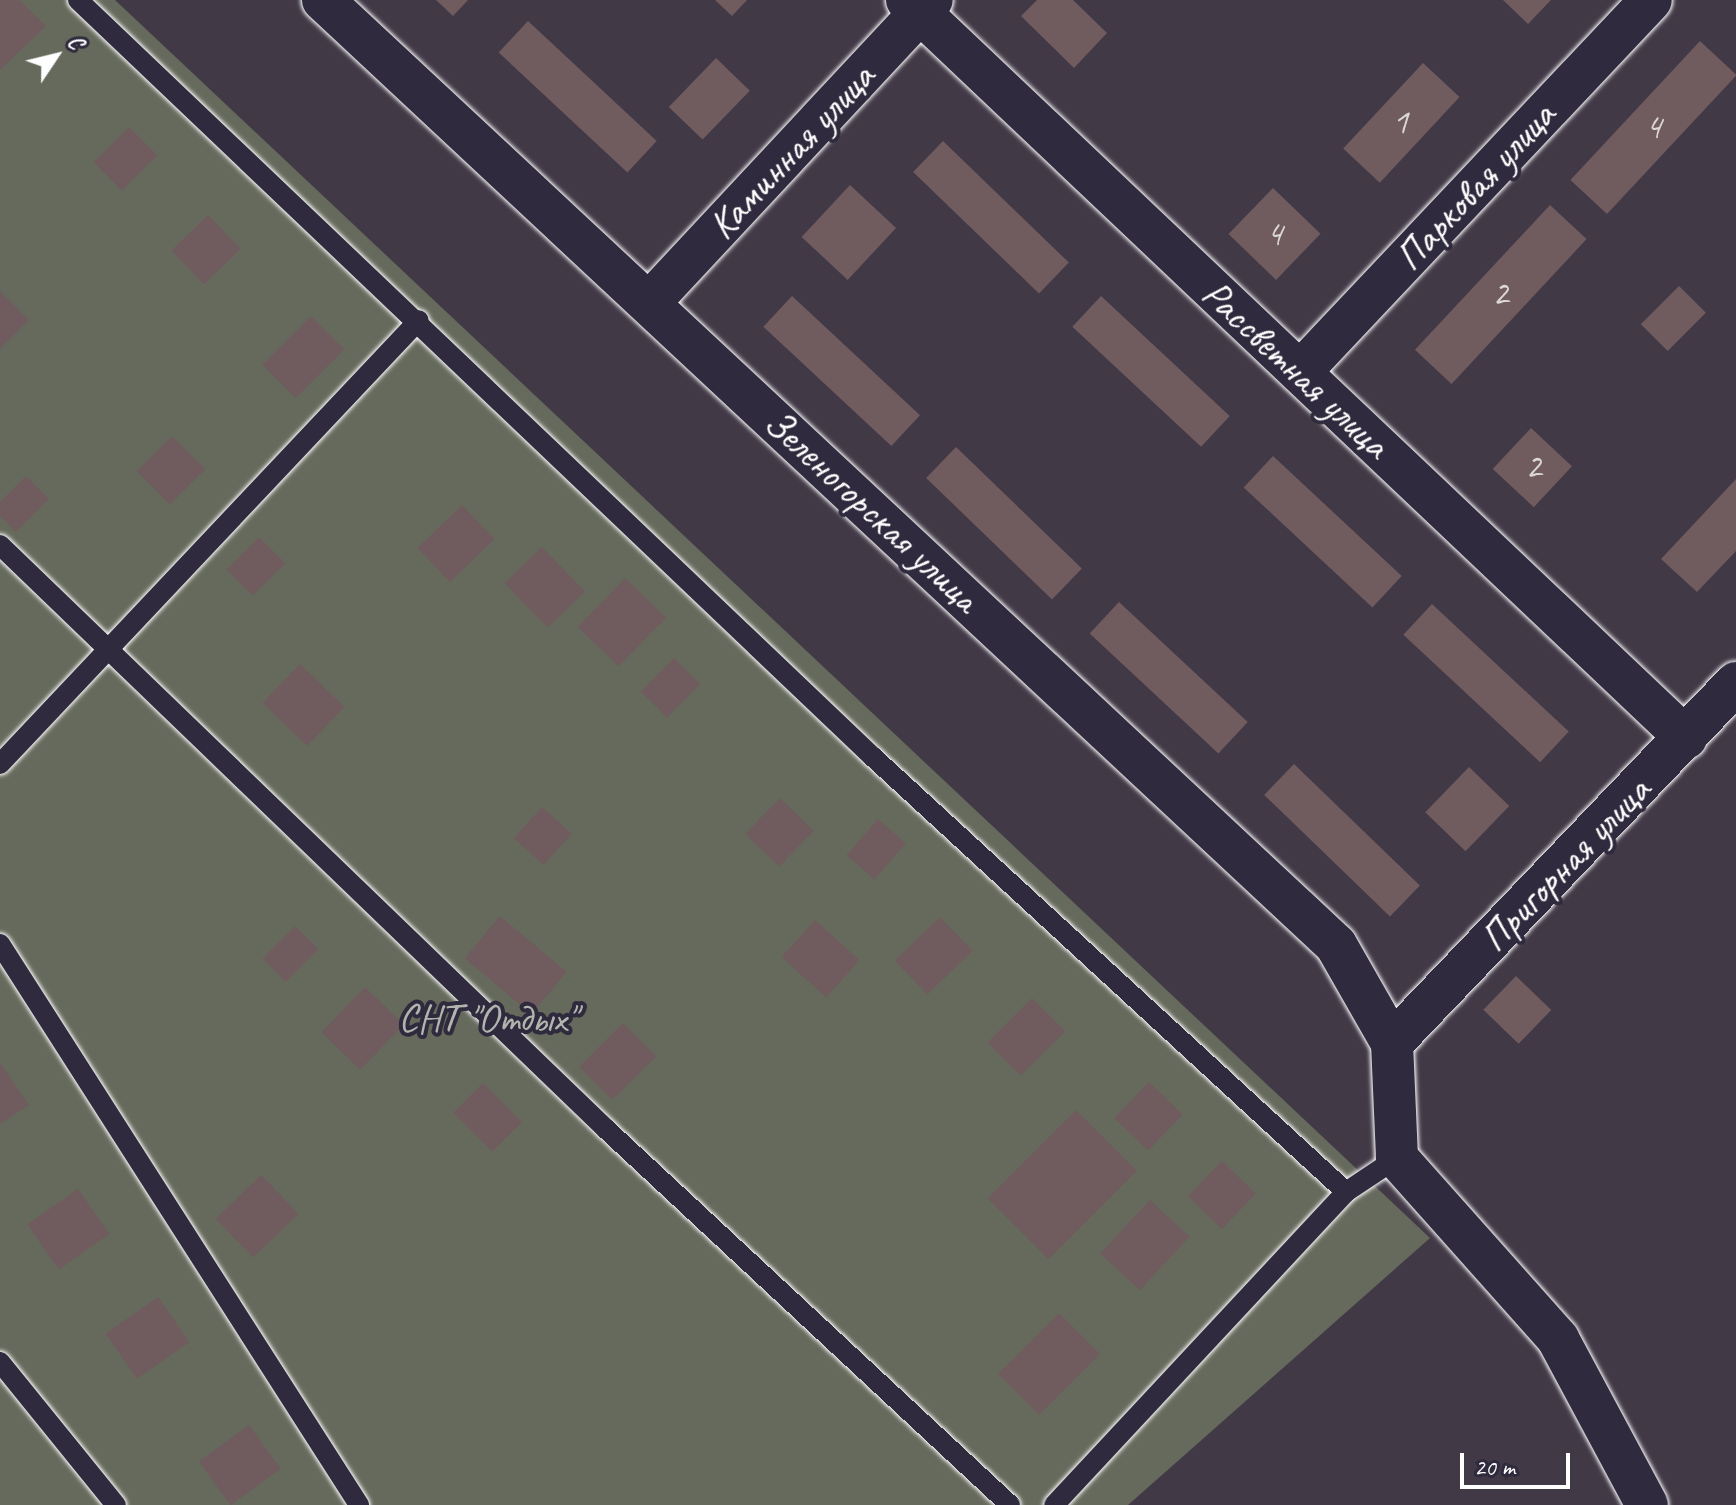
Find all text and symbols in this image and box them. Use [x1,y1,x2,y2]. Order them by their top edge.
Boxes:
north arrow [16,16,96,96]
text: С [61,30,90,55]
street label: Каминная улица [697,53,885,249]
street label: Парковая улица [1384,91,1566,281]
house number: 1 [1392,100,1408,144]
house number: 4 [1645,105,1661,149]
house number: 4 [1266,212,1282,256]
street label: Рассветная улица [1191,269,1401,469]
house number: 2 [1492,272,1508,316]
street label: Зеленогорская улица [755,398,989,622]
house number: 2 [1525,445,1541,489]
street label: Пригорная улица [1469,765,1661,963]
park label: СНТ "Отдых" [398,994,576,1042]
scale bar [1464,1437,1574,1487]
text: 20 m [1474,1452,1515,1482]

